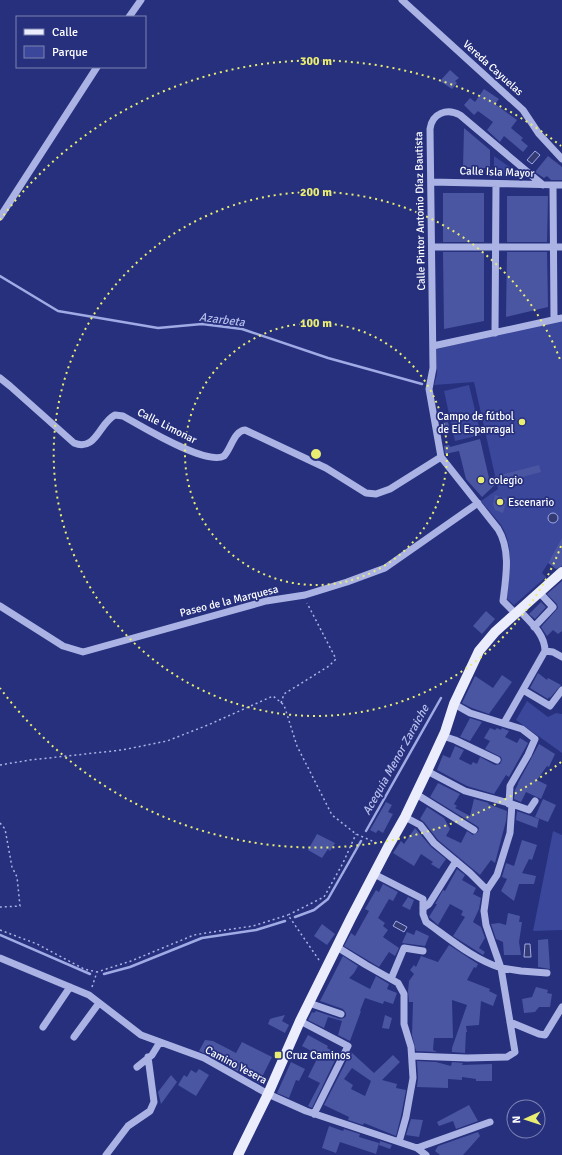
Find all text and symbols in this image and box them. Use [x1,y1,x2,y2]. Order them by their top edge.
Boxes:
legend [16,16,146,68]
text: Calle [52,25,78,40]
street label: Vereda Cayuelas [460,38,526,99]
text: Parque [52,45,88,60]
text: 300 m [300,54,332,69]
street label: Calle Pintor Antonio Díaz Bautista [412,131,428,291]
street label: Calle Isla Mayor [459,164,535,180]
text: 200 m [300,185,332,200]
water label: Azarbeta [198,310,247,330]
text: 100 m [300,316,332,331]
street label: Calle Limonar [135,405,199,447]
place label: Campo de fútbol de El Esparragal [437,410,514,436]
marker: Campo de fútbol de El Esparragal [517,417,527,427]
centre of rings [309,447,323,461]
place label: colegio [489,474,523,487]
marker: colegio [476,475,486,485]
place label: Escenario [508,496,554,509]
marker: Escenario [495,497,505,507]
street label: Paseo de la Marquesa [178,582,280,620]
water label: Acequia Menor Zaraiche [359,701,433,818]
street label: Camino Yesera [203,1043,270,1087]
place label: Cruz Caminos [286,1049,351,1062]
marker: Cruz Caminos [273,1050,283,1060]
north arrow [506,1099,546,1139]
text: N [510,1115,523,1124]

